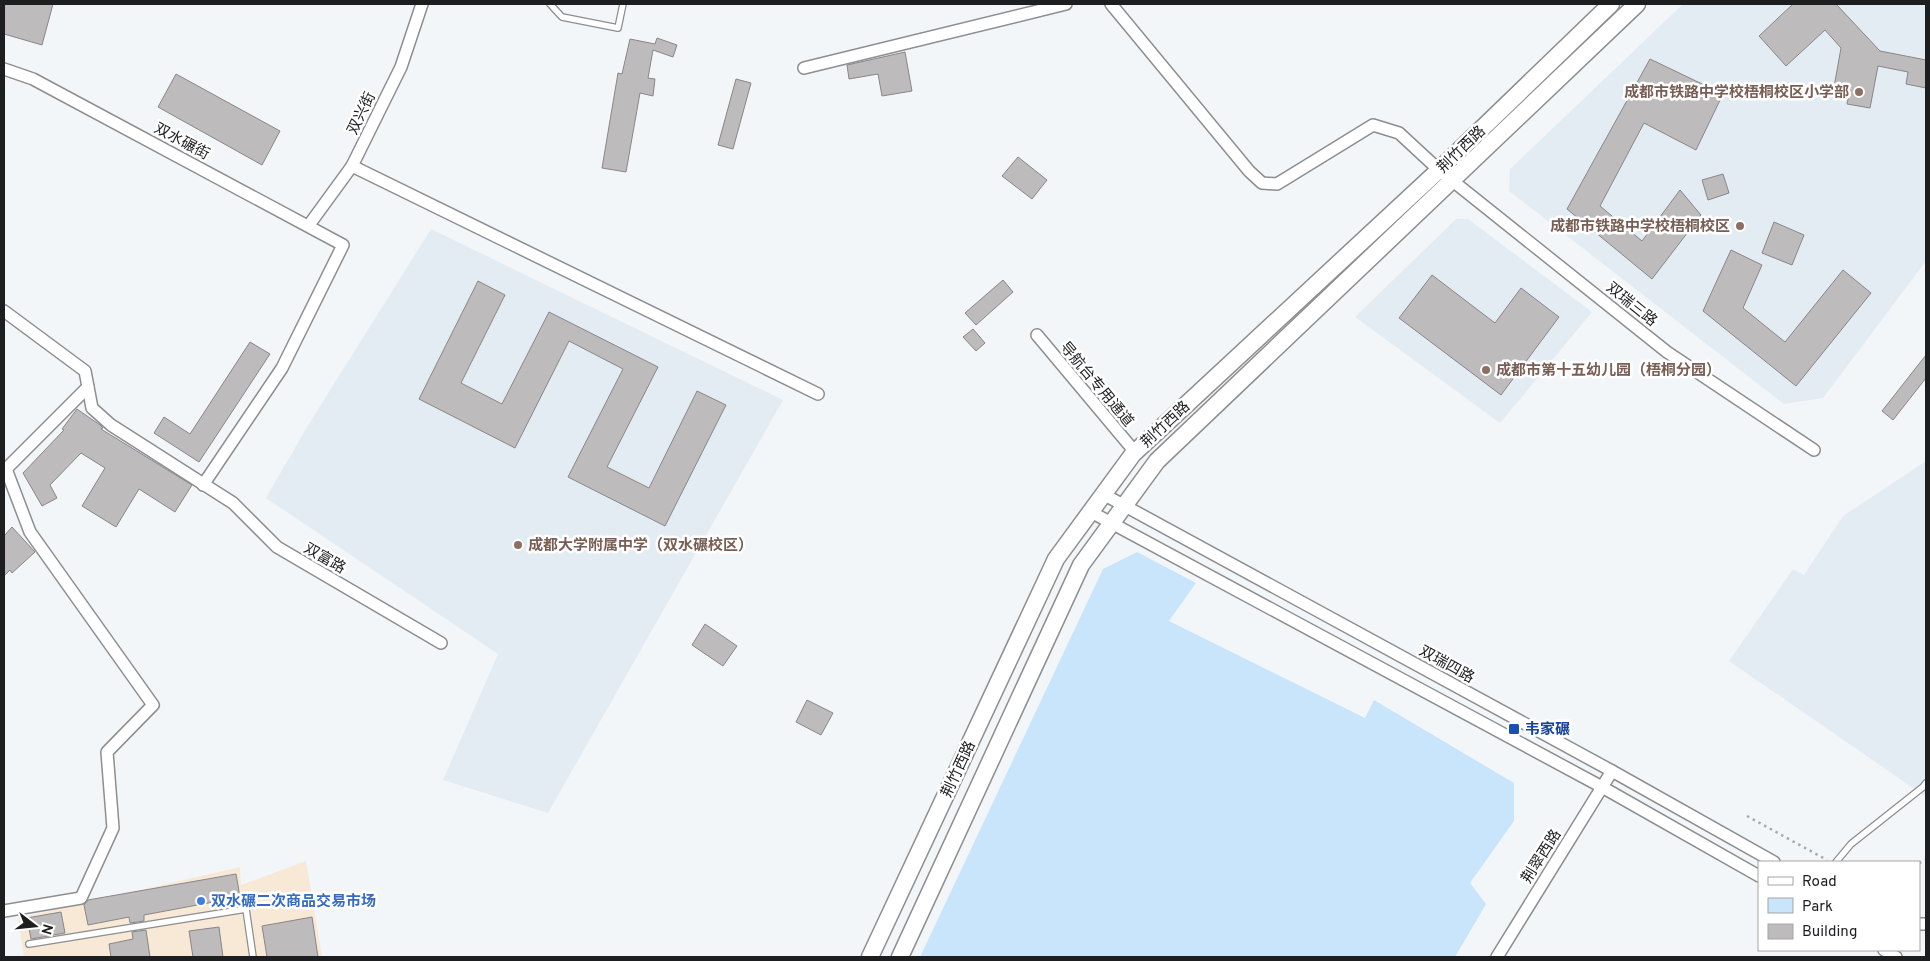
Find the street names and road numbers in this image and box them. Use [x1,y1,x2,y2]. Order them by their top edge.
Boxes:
street label: 双兴街 [344,89,381,138]
street label: 双水碾街 [150,120,212,165]
street label: 荆竹西路 [1434,122,1490,178]
street label: 双瑞三路 [1602,279,1660,331]
street label: 导航台专用通道 [1055,339,1137,431]
street label: 荆竹西路 [1138,398,1194,453]
street label: 双富路 [300,540,348,579]
street label: 双瑞四路 [1415,642,1477,688]
street label: 荆竹西路 [938,738,981,801]
street label: 荆翠西路 [1518,826,1566,887]

